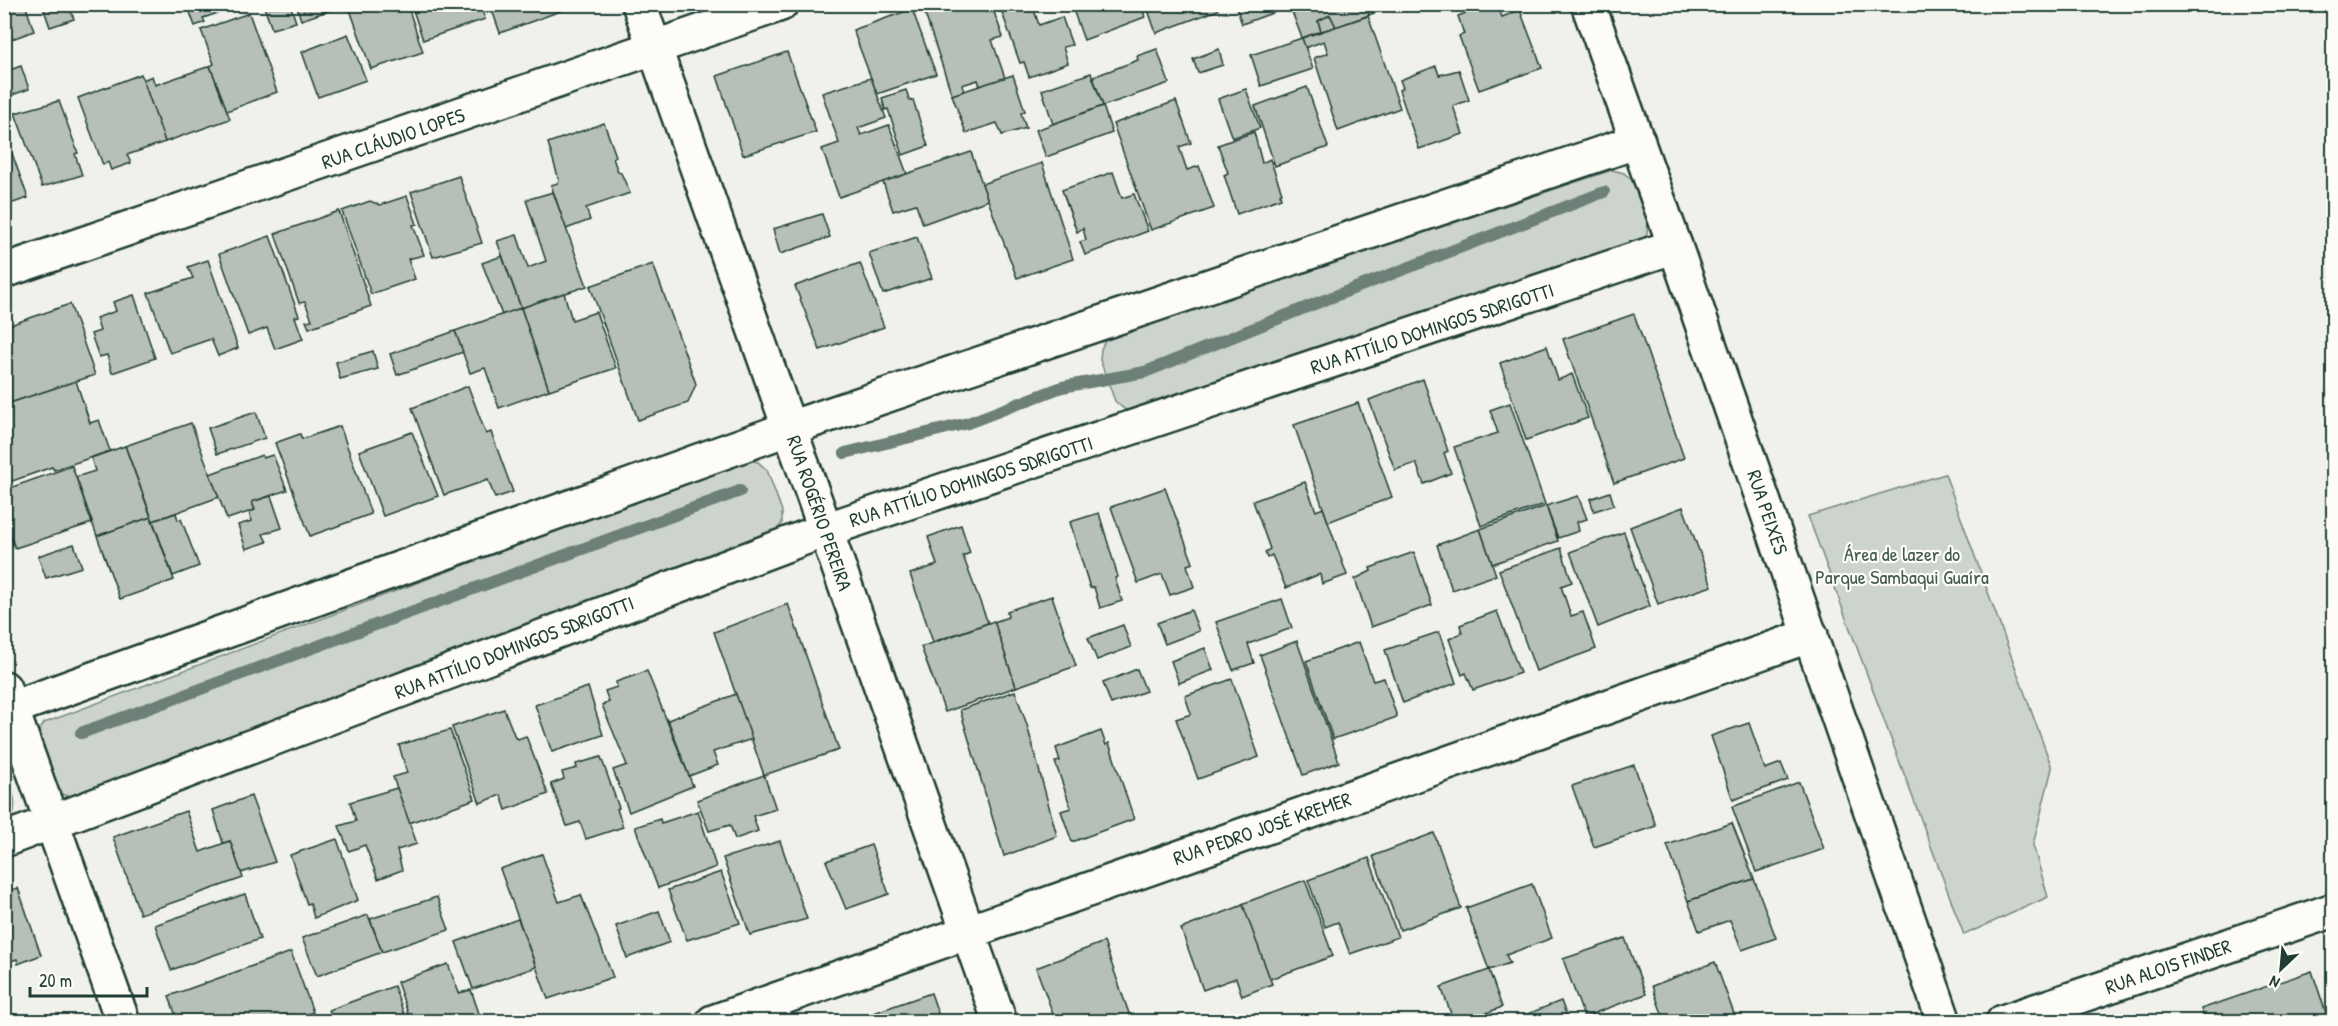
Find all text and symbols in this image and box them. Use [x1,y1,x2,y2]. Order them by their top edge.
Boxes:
street label: RUA CLÁUDIO LOPES [318,101,468,175]
street label: RUA ATTÍLIO DOMINGOS SDRIGOTTI [1307,276,1557,380]
street label: RUA ATTÍLIO DOMINGOS SDRIGOTTI [846,429,1096,533]
street label: RUA ROGÉRIO PEREIRA [781,432,859,594]
street label: RUA PEIXES [1741,466,1795,558]
park label: Área de lazer do Parque Sambaqui Guaíra [1815,540,1989,590]
street label: RUA ATTÍLIO DOMINGOS SDRIGOTTI [390,589,638,705]
street label: RUA PEDRO JOSÉ KREMER [1169,785,1355,871]
street label: RUA ALOIS FINDER [2101,932,2235,1000]
north arrow [2251,939,2311,999]
scale bar [30,960,147,998]
text: 20 m [39,968,72,993]
text: N [2265,971,2283,994]

